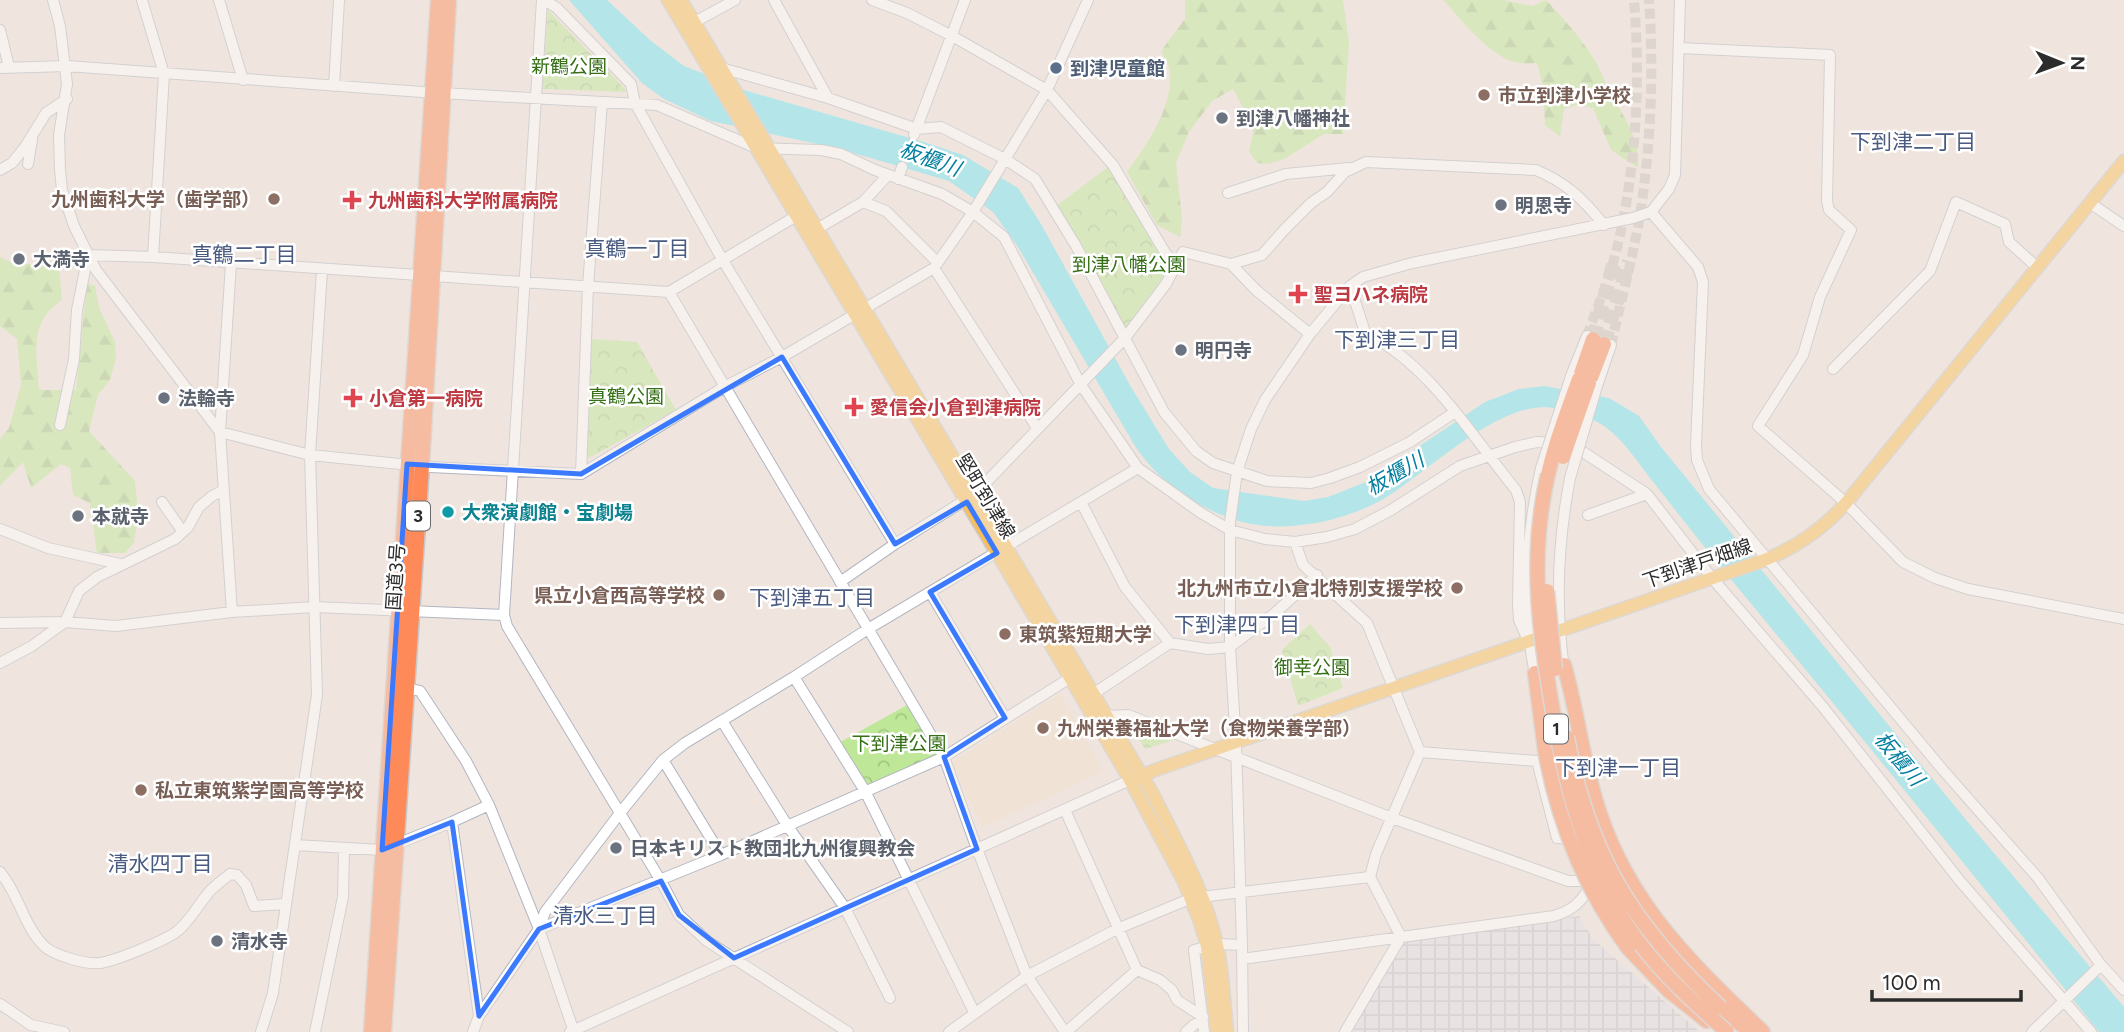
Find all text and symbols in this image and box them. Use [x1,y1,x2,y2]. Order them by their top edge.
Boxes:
north arrow [2026,28,2096,98]
park label: 新鶴公園 [531,55,607,78]
text: N [2066,56,2089,71]
place label: 到津児童館 [1070,57,1165,80]
marker: 到津児童館 [1048,60,1064,76]
place label: 市立到津小学校 [1498,84,1631,107]
marker: 市立到津小学校 [1476,87,1492,103]
place label: 到津八幡神社 [1236,107,1350,130]
marker: 到津八幡神社 [1214,110,1230,126]
district label: 下到津二丁目 [1850,129,1976,154]
water label: 板櫃川 [896,136,966,182]
place label: 九州歯科大学（歯学部） [51,188,260,211]
place label: 九州歯科大学附属病院 [368,189,558,212]
marker: 九州歯科大学附属病院 [342,190,362,210]
marker: 九州歯科大学（歯学部） [266,191,282,207]
place label: 明恩寺 [1515,194,1572,217]
marker: 明恩寺 [1493,197,1509,213]
district label: 真鶴一丁目 [585,236,690,261]
district label: 真鶴二丁目 [192,242,297,267]
place label: 大満寺 [33,248,90,271]
marker: 大満寺 [11,251,27,267]
park label: 到津八幡公園 [1072,253,1186,276]
place label: 聖ヨハネ病院 [1314,283,1428,306]
marker: 聖ヨハネ病院 [1288,284,1308,304]
district label: 下到津三丁目 [1334,327,1460,352]
place label: 明円寺 [1195,339,1252,362]
marker: 明円寺 [1173,342,1189,358]
park label: 真鶴公園 [588,385,664,408]
place label: 法輪寺 [178,387,235,410]
place label: 小倉第一病院 [369,387,483,410]
marker: 小倉第一病院 [343,388,363,408]
marker: 法輪寺 [156,390,172,406]
place label: 愛信会小倉到津病院 [870,396,1041,419]
marker: 愛信会小倉到津病院 [844,397,864,417]
water label: 板櫃川 [1361,446,1430,500]
street label: 堅町到津線 [951,450,1020,543]
place label: 大衆演劇館・宝劇場 [462,501,633,524]
road number: 3 [406,502,430,530]
marker: 大衆演劇館・宝劇場 [440,504,456,520]
place label: 本就寺 [92,505,149,528]
marker: 本就寺 [70,508,86,524]
street label: 下到津戸畑線 [1640,534,1755,593]
street label: 国道3号 [382,543,409,611]
place label: 北九州市立小倉北特別支援学校 [1177,577,1443,600]
marker: 北九州市立小倉北特別支援学校 [1449,580,1465,596]
place label: 県立小倉西高等学校 [534,584,705,607]
district label: 下到津五丁目 [749,585,875,610]
marker: 県立小倉西高等学校 [711,587,727,603]
district label: 下到津四丁目 [1174,612,1300,637]
place label: 東筑紫短期大学 [1019,623,1152,646]
marker: 東筑紫短期大学 [997,626,1013,642]
park label: 御幸公園 [1274,656,1350,679]
road number: 1 [1544,714,1568,744]
place label: 九州栄養福祉大学（食物栄養学部） [1057,717,1361,740]
marker: 九州栄養福祉大学（食物栄養学部） [1035,720,1051,736]
water label: 板櫃川 [1870,727,1930,792]
park label: 下到津公園 [851,732,947,755]
district label: 下到津一丁目 [1555,755,1681,780]
place label: 私立東筑紫学園高等学校 [155,779,364,802]
marker: 私立東筑紫学園高等学校 [133,782,149,798]
place label: 日本キリスト教団北九州復興教会 [630,837,915,860]
marker: 日本キリスト教団北九州復興教会 [608,840,624,856]
district label: 清水四丁目 [108,851,213,876]
district label: 清水三丁目 [553,903,658,928]
place label: 清水寺 [231,930,288,953]
marker: 清水寺 [209,933,225,949]
scale bar [1872,958,2021,1002]
text: 100 m [1882,970,1941,995]

